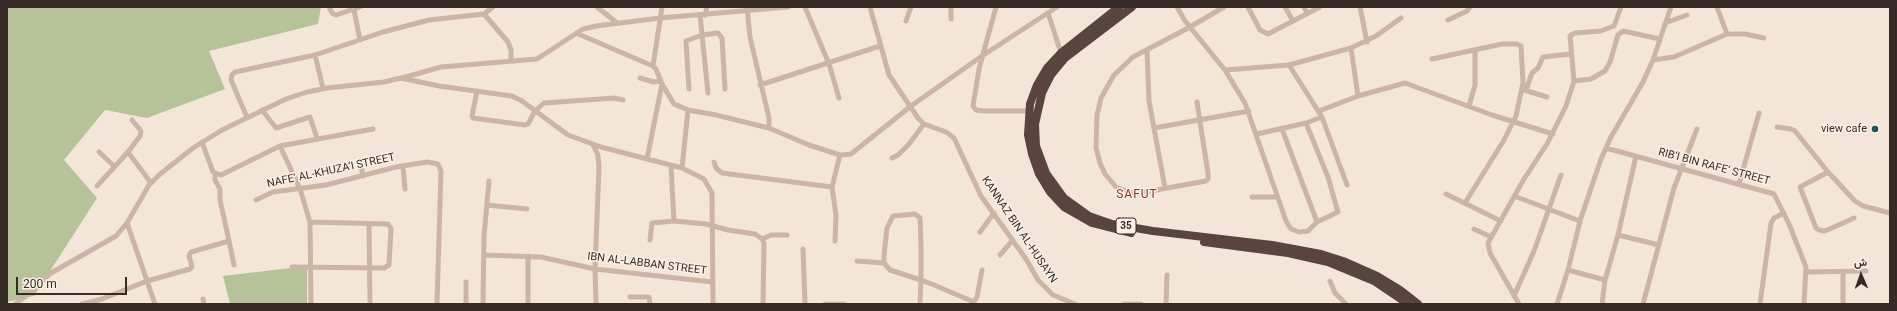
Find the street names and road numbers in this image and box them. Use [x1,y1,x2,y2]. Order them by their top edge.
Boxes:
street label: RIB‘I BIN RAFE‘ STREET [1657,146,1771,188]
street label: NAFE‘ AL-KHUZA‘I STREET [266,151,396,191]
street label: KANNAZ BIN AL-HUSAYN [978,174,1060,286]
road number: 35 [1116,218,1136,234]
street label: IBN AL-LABBAN STREET [587,250,707,278]

